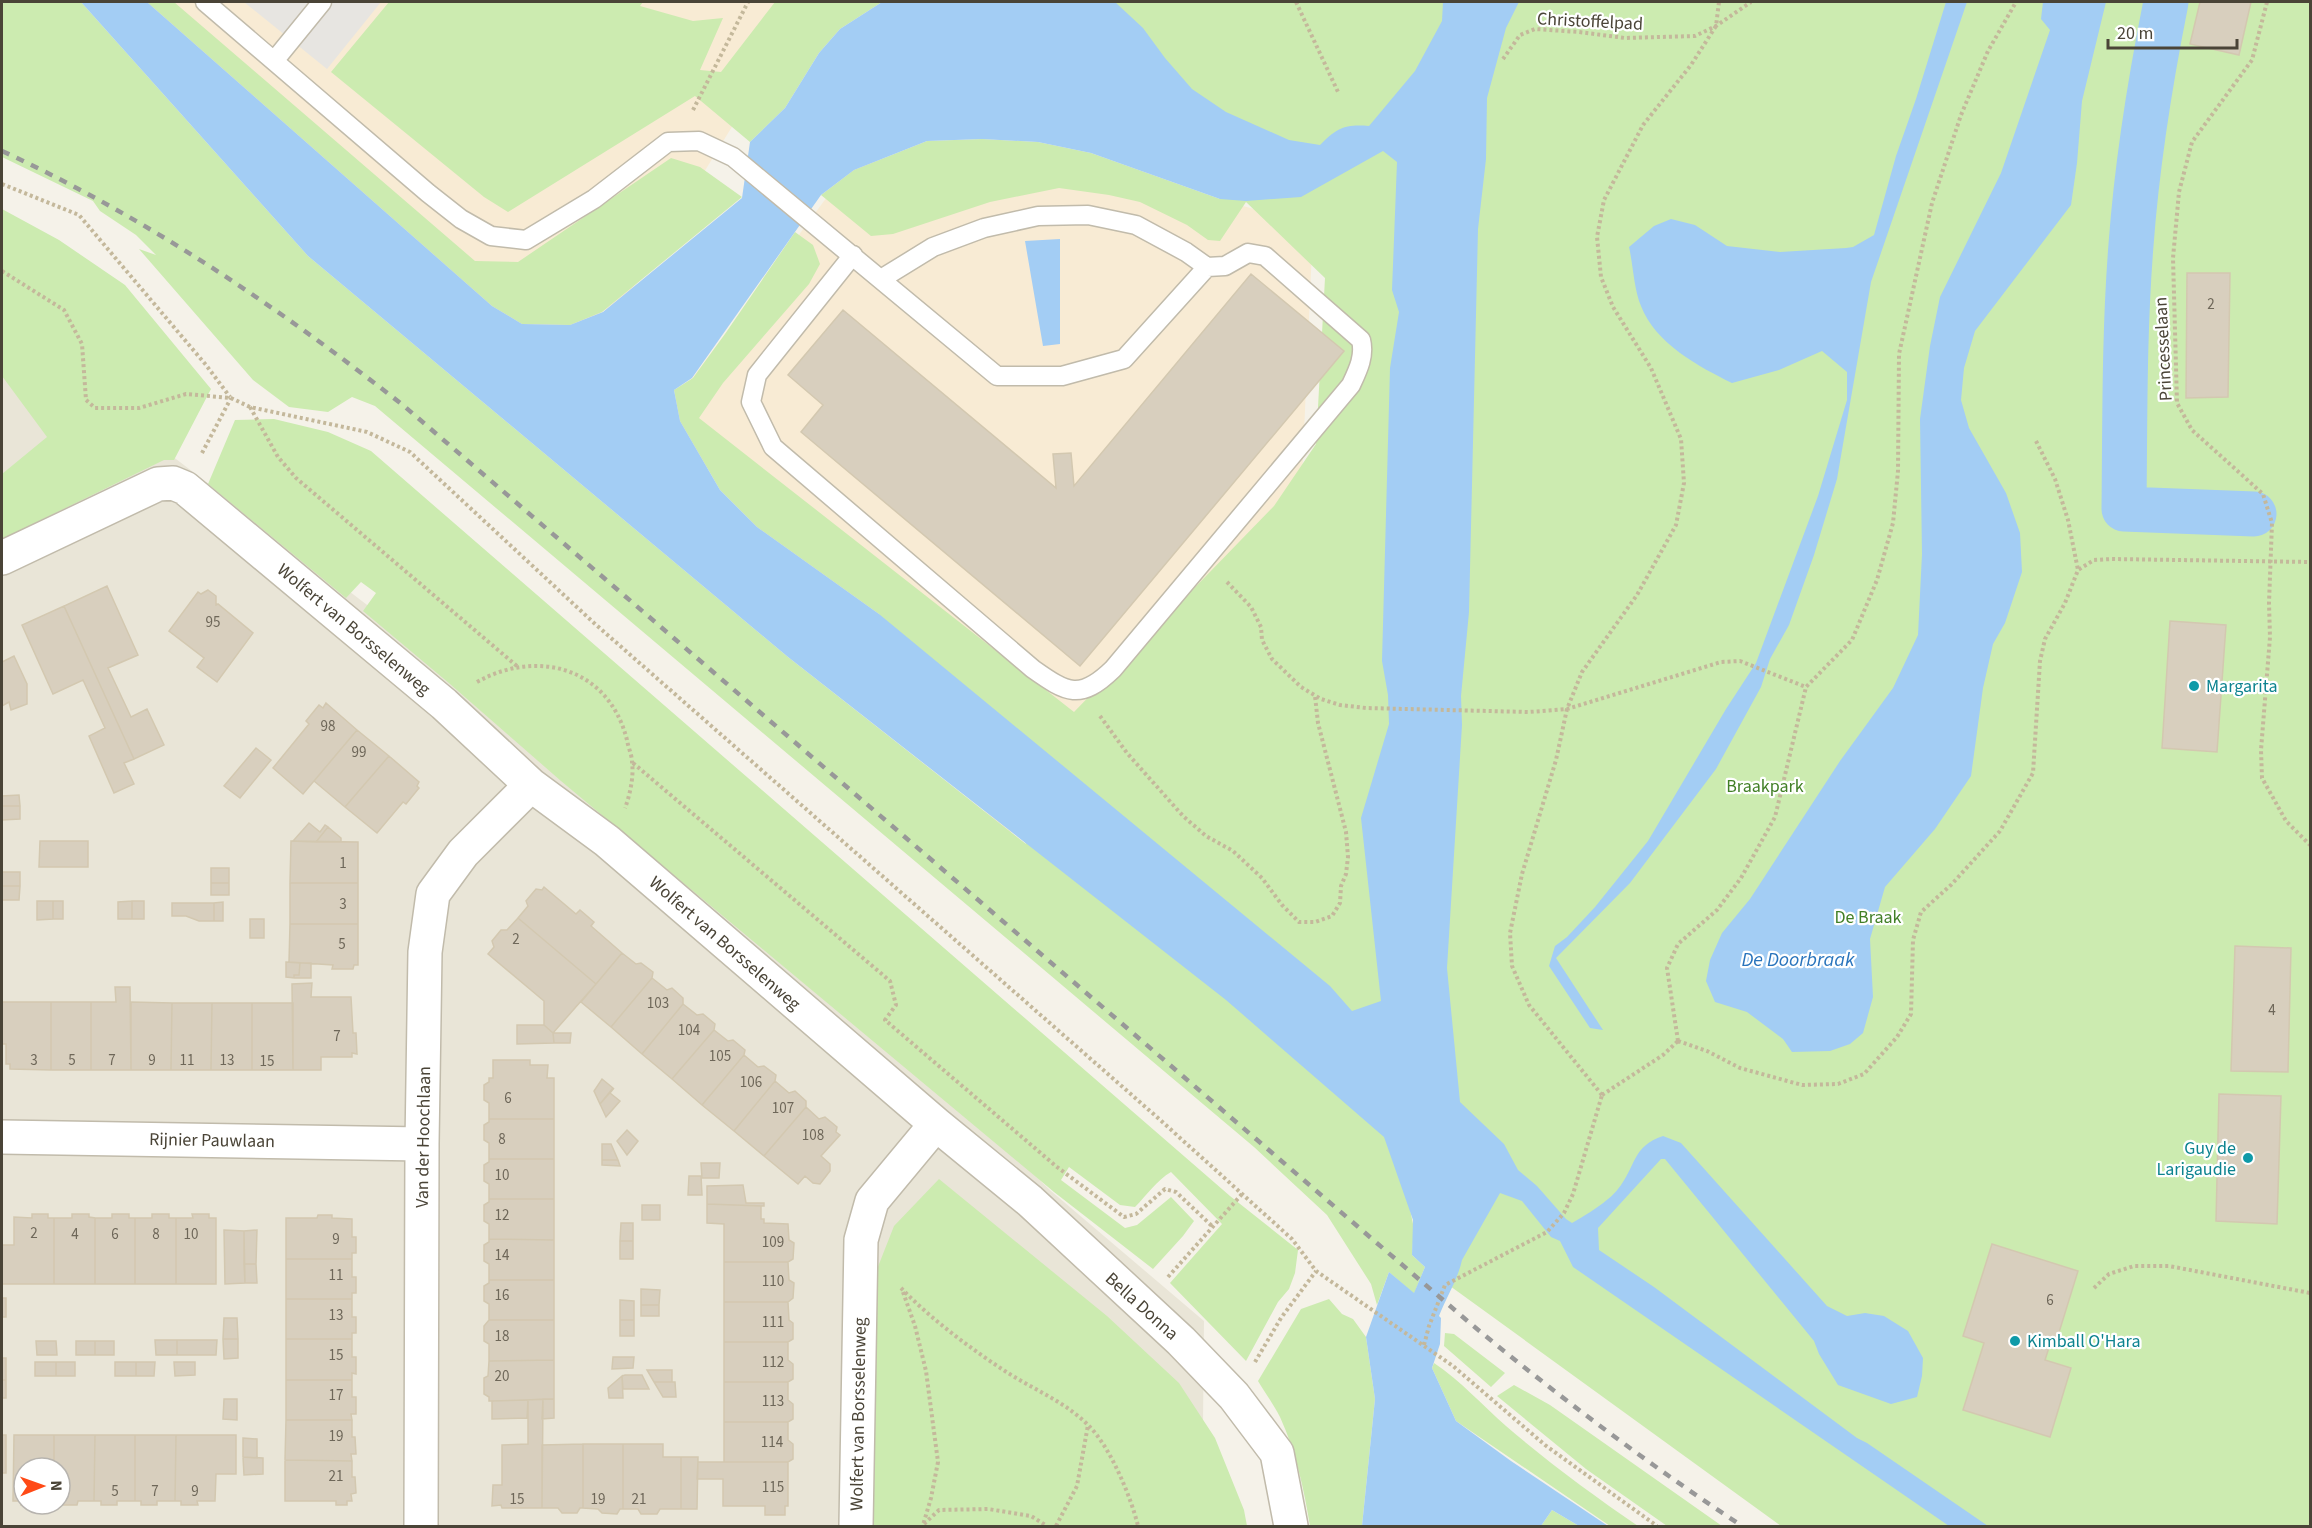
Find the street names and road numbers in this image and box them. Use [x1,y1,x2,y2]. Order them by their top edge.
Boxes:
street label: Christoffelpad [1536,6,1644,37]
street label: Princesselaan [2148,296,2179,402]
street label: Wolfert van Borsselenweg [271,558,436,701]
street label: Wolfert van Borsselenweg [643,870,806,1016]
street label: Van der Hoochlaan [410,1066,437,1208]
street label: Rijnier Pauwlaan [149,1127,275,1154]
street label: Bella Donna [1099,1267,1184,1346]
street label: Wolfert van Borsselenweg [844,1317,873,1511]

